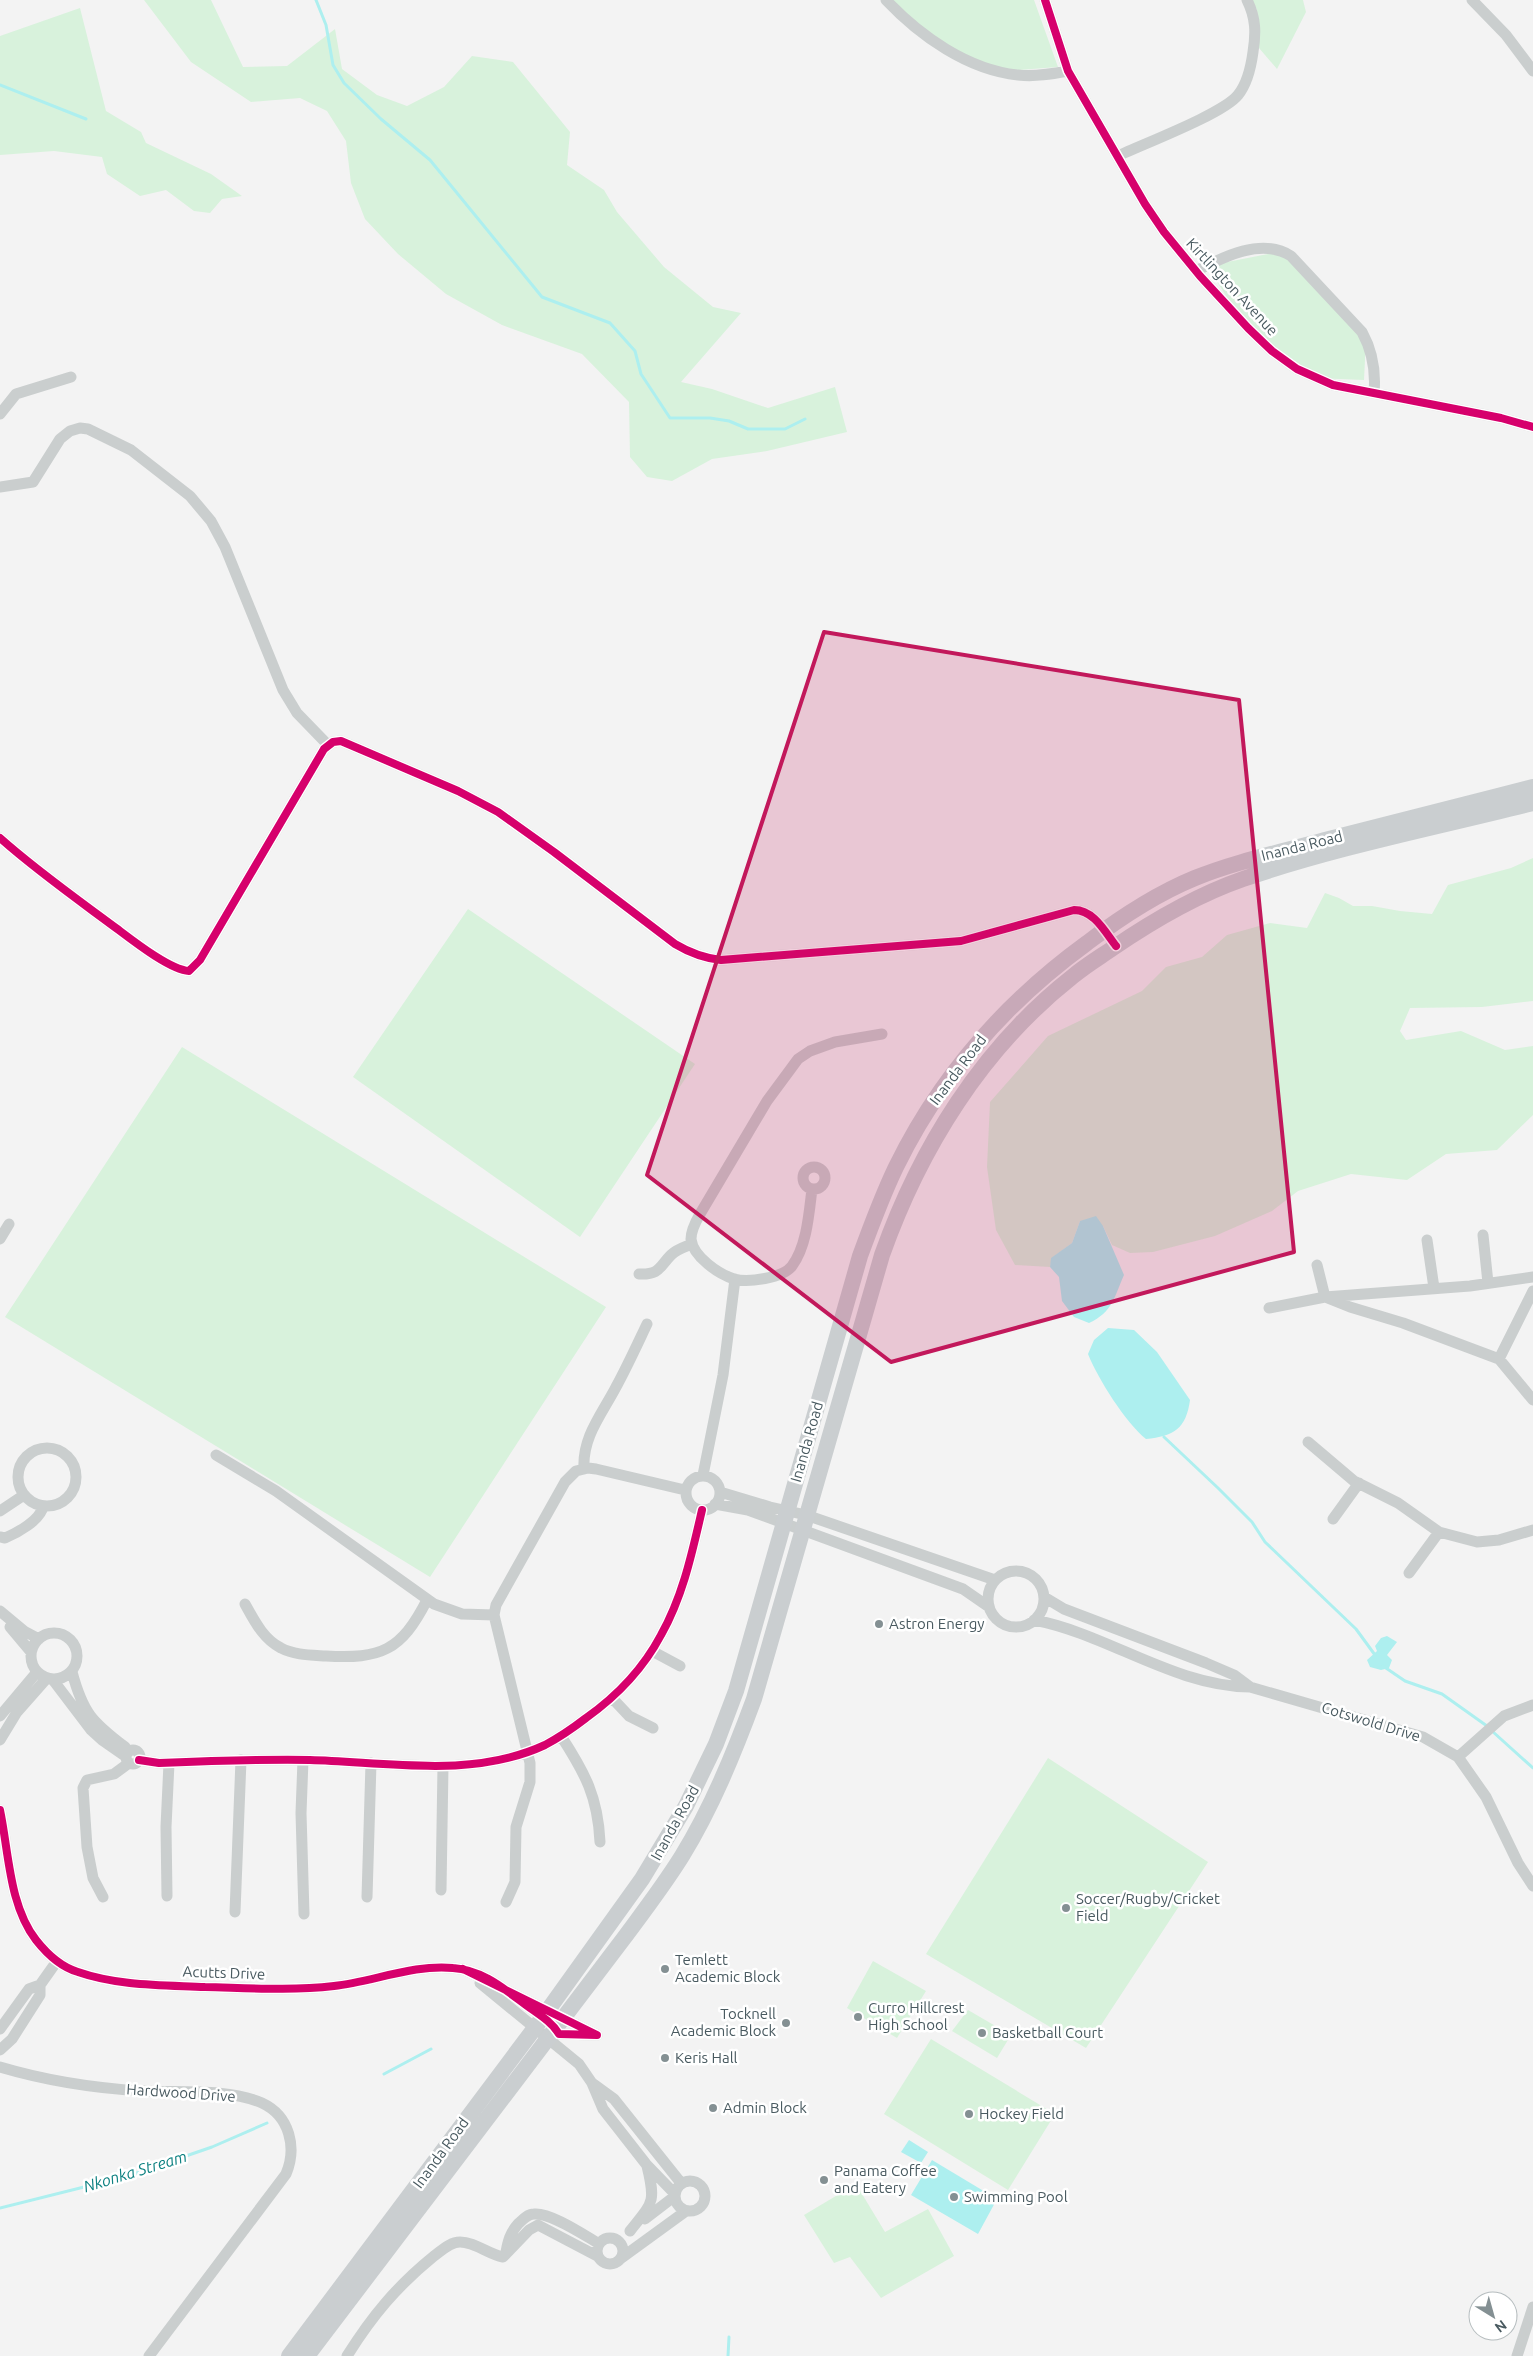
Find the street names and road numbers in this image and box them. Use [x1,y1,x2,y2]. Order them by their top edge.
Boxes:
street label: Kirtlington Avenue [1183,235,1282,339]
street label: Inanda Road [1259,827,1344,864]
street label: Inanda Road [926,1031,989,1108]
street label: Inanda Road [787,1400,826,1484]
street label: Cotswold Drive [1320,1698,1423,1745]
street label: Inanda Road [647,1782,702,1863]
street label: Acutts Drive [183,1963,266,1982]
street label: Hardwood Drive [126,2080,236,2105]
street label: Inanda Road [409,2114,472,2191]

